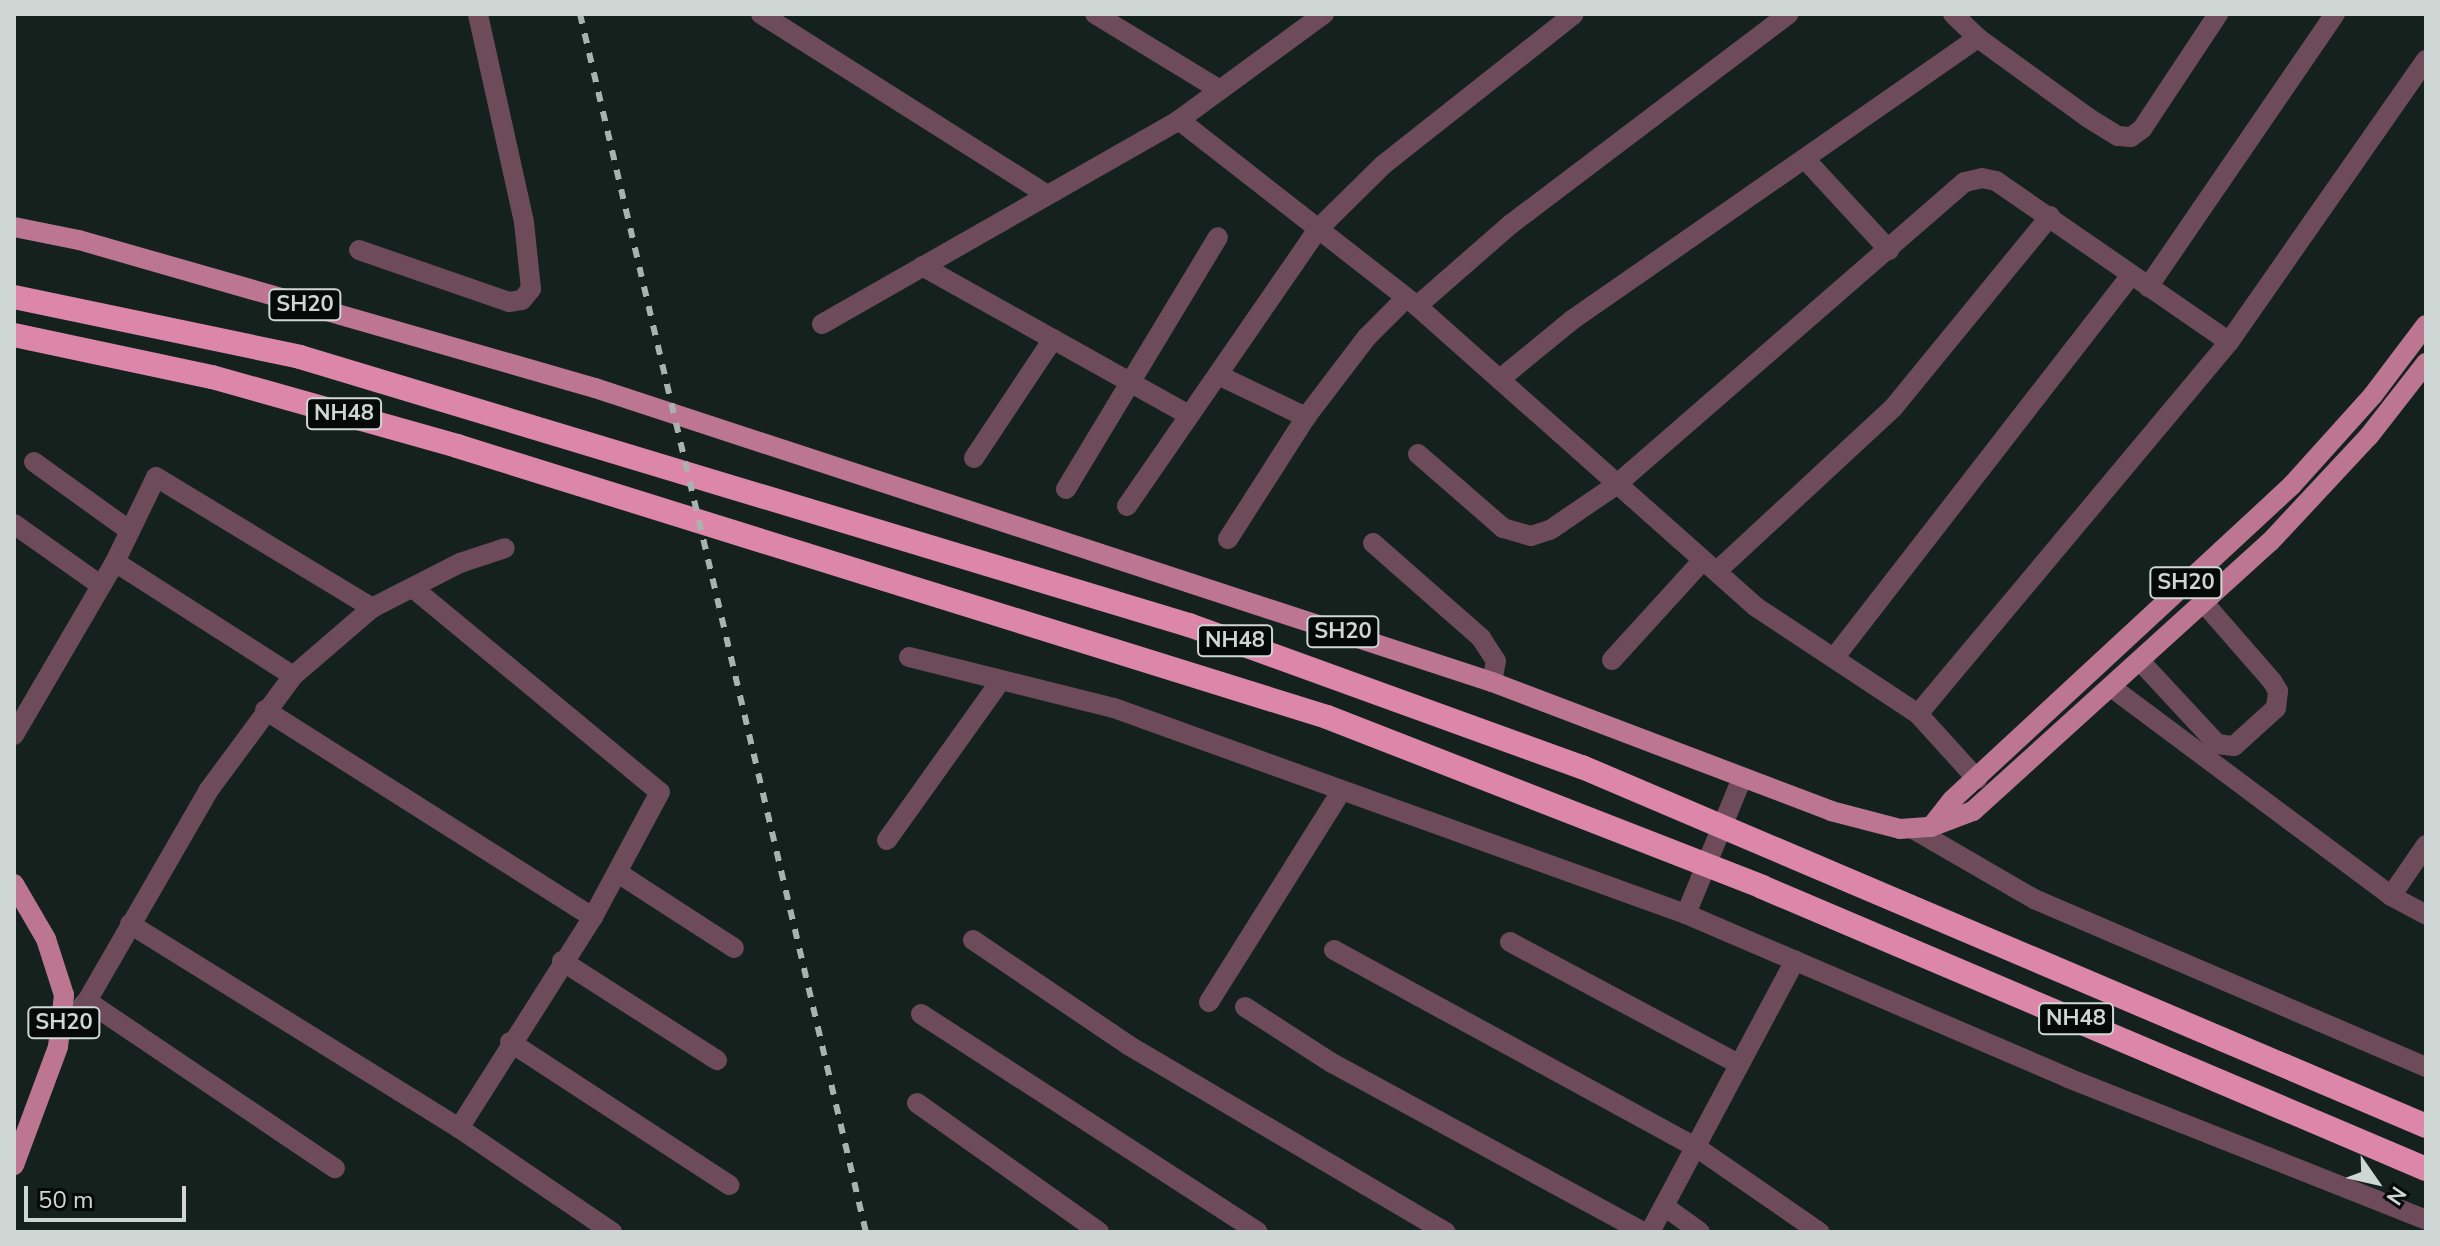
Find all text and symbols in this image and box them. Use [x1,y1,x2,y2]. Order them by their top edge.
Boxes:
road number: SH20 [267,287,343,323]
road number: NH48 [306,396,382,432]
road number: SH20 [2148,565,2224,601]
road number: SH20 [1305,614,1381,650]
road number: NH48 [1197,623,1273,659]
road number: NH48 [2038,1001,2114,1037]
road number: SH20 [26,1005,102,1041]
north arrow [2336,1142,2416,1222]
scale bar [28,1170,190,1220]
text: N [2379,1180,2413,1211]
text: 50 m [38,1184,94,1216]

